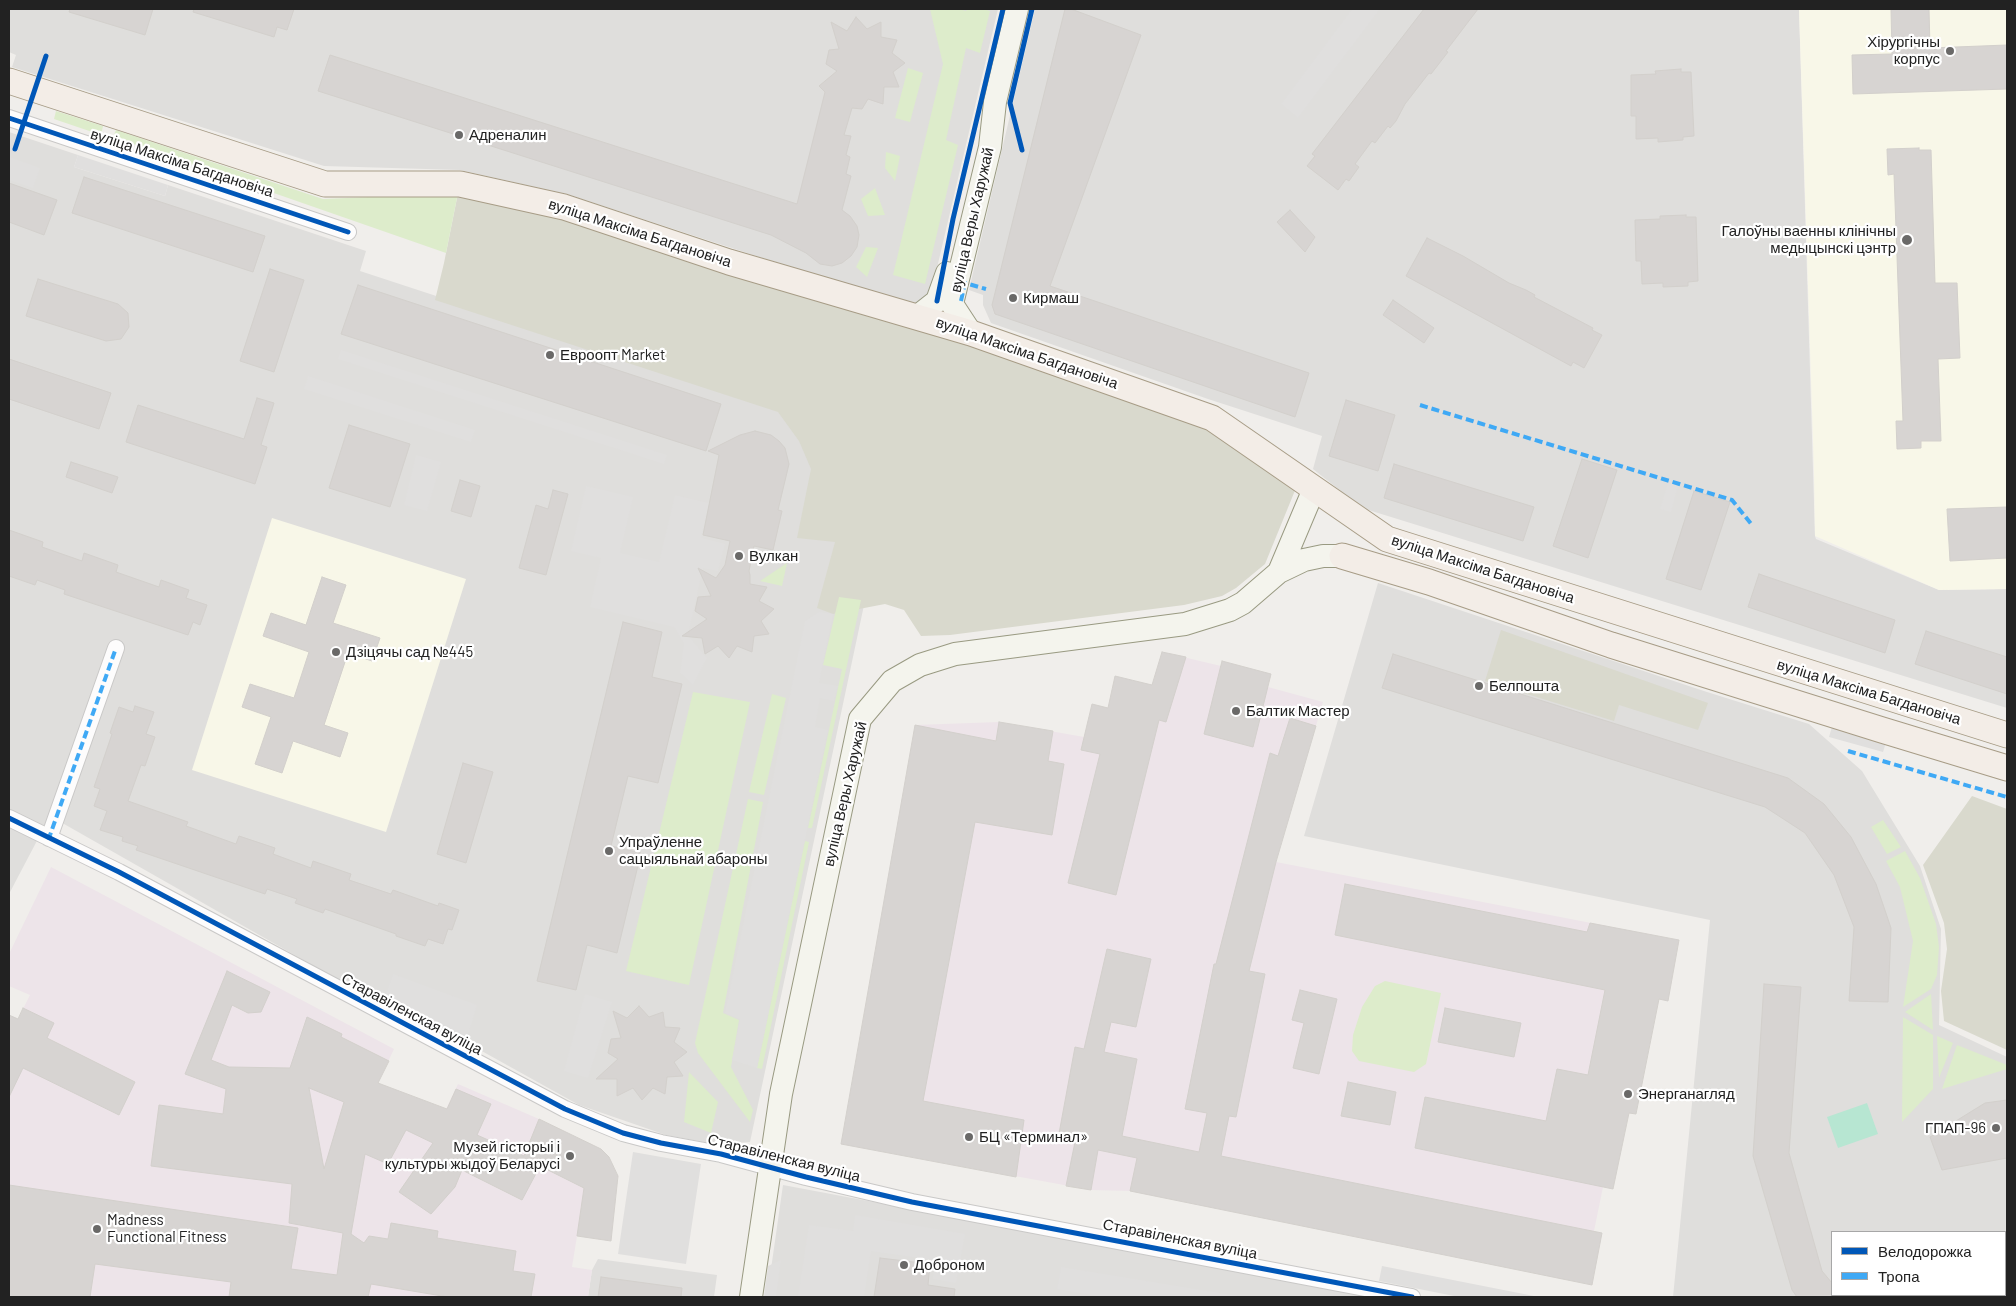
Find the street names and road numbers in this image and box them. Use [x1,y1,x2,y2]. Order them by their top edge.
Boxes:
street label: вуліца Максіма Багдановіча [88,125,276,201]
street label: вуліца Веры Харужай [947,146,997,294]
street label: вуліца Максіма Багдановіча [546,195,734,271]
street label: вуліца Максіма Багдановіча [934,313,1120,393]
street label: вуліца Максіма Багдановіча [1389,531,1577,607]
street label: вуліца Максіма Багдановіча [1775,655,1963,729]
street label: вуліца Веры Харужай [820,720,870,868]
street label: Старавіленская вуліца [338,969,486,1059]
street label: Старавіленская вуліца [706,1130,862,1186]
street label: Старавіленская вуліца [1101,1215,1259,1263]

